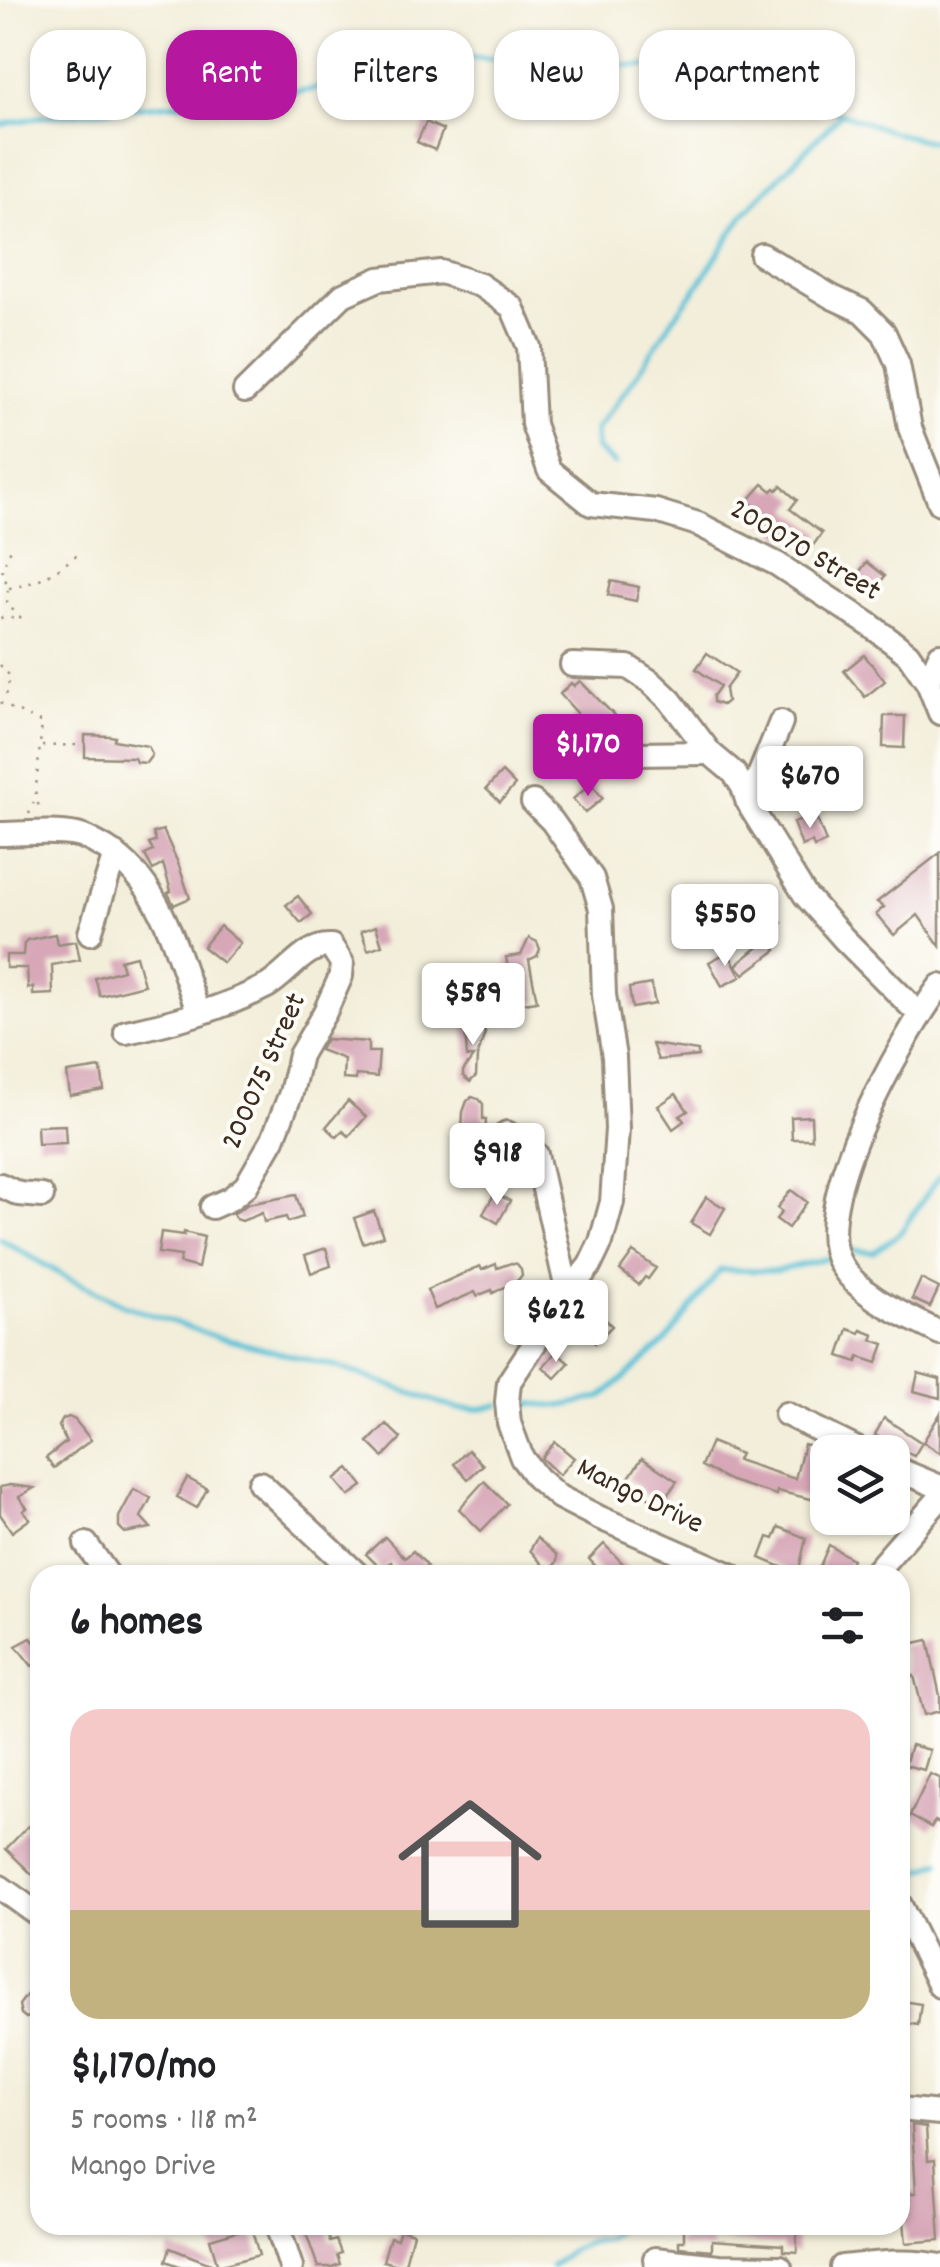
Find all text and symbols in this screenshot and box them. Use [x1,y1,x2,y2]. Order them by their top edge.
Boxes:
chip: Buy [30,30,146,120]
chip: Rent [166,30,297,120]
chip: Filters [317,30,474,120]
chip: New [494,30,619,120]
chip: Apartment [639,30,855,120]
street label: 200070 Street [720,490,888,614]
pin: $1,170 [507,714,669,799]
text: $1,170 [555,723,621,769]
pin: $670 [751,746,869,831]
text: $670 [779,755,841,801]
pin: $550 [666,884,784,969]
text: $550 [693,893,757,939]
pin: $589 [414,963,532,1048]
text: $589 [444,972,502,1018]
street label: 200075 Street [212,987,320,1157]
pin: $918 [438,1123,556,1208]
text: $918 [472,1132,522,1178]
pin: $622 [497,1280,615,1365]
text: $622 [526,1289,586,1335]
map controls [810,1435,910,1535]
button: layers [810,1435,910,1535]
street label: Mango Drive [568,1449,710,1547]
text: 6 homes [70,1595,203,1655]
icon: filters [815,1598,870,1653]
icon: home [380,1774,560,1954]
text: $1,170/mo [70,2039,216,2099]
text: 5 rooms · 118 m² [70,2099,258,2145]
text: Mango Drive [70,2145,216,2191]

